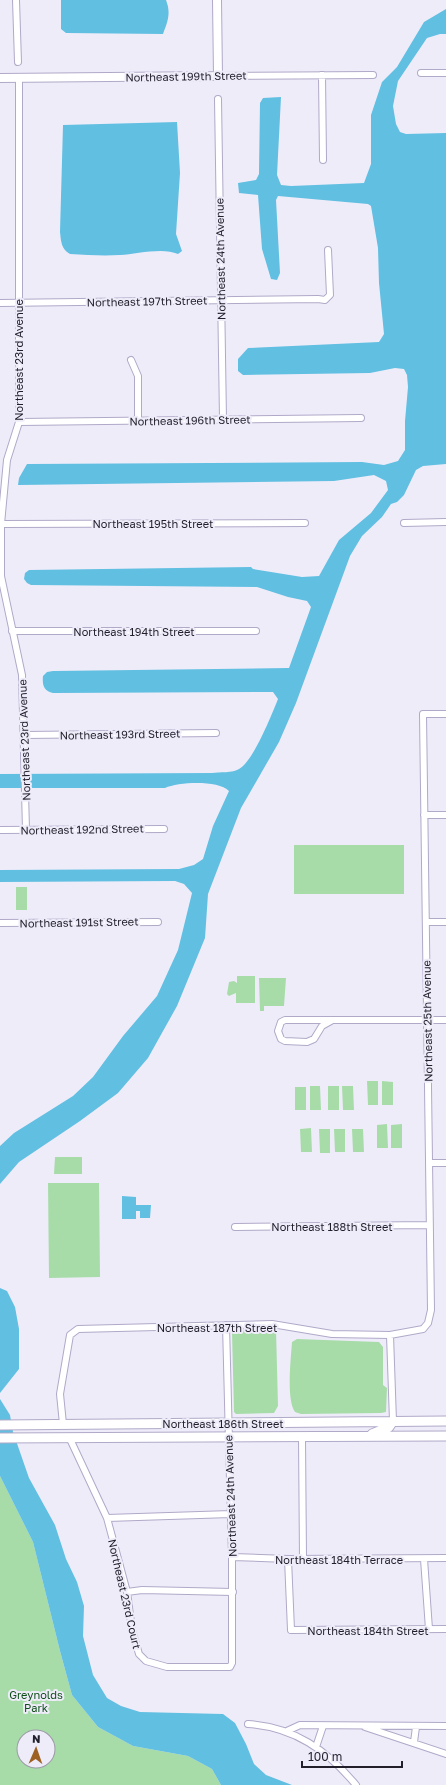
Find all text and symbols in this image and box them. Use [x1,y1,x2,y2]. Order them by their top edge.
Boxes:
street label: Northeast 199th Street [125,68,247,84]
street label: Northeast 24th Avenue [212,198,228,320]
street label: Northeast 197th Street [87,293,207,309]
street label: Northeast 23rd Avenue [12,299,25,421]
street label: Northeast 196th Street [129,412,251,428]
street label: Northeast 195th Street [92,517,214,530]
street label: Northeast 194th Street [73,625,195,638]
street label: Northeast 23rd Avenue [15,679,33,801]
street label: Northeast 193rd Street [59,726,181,742]
street label: Northeast 192nd Street [20,821,144,837]
street label: Northeast 191st Street [19,914,139,930]
street label: Northeast 25th Avenue [419,960,435,1082]
street label: Northeast 188th Street [271,1220,393,1233]
street label: Northeast 187th Street [157,1321,277,1334]
street label: Northeast 186th Street [162,1417,284,1430]
street label: Northeast 24th Avenue [221,1435,239,1557]
street label: Northeast 23rd Court [106,1538,144,1650]
street label: Northeast 184th Terrace [275,1553,403,1566]
street label: Northeast 184th Street [307,1624,429,1637]
park label: Greynolds Park [9,1688,63,1714]
north arrow [16,1729,56,1769]
text: N [32,1732,41,1745]
scale bar [302,1743,402,1769]
text: 100 m [308,1749,342,1764]

